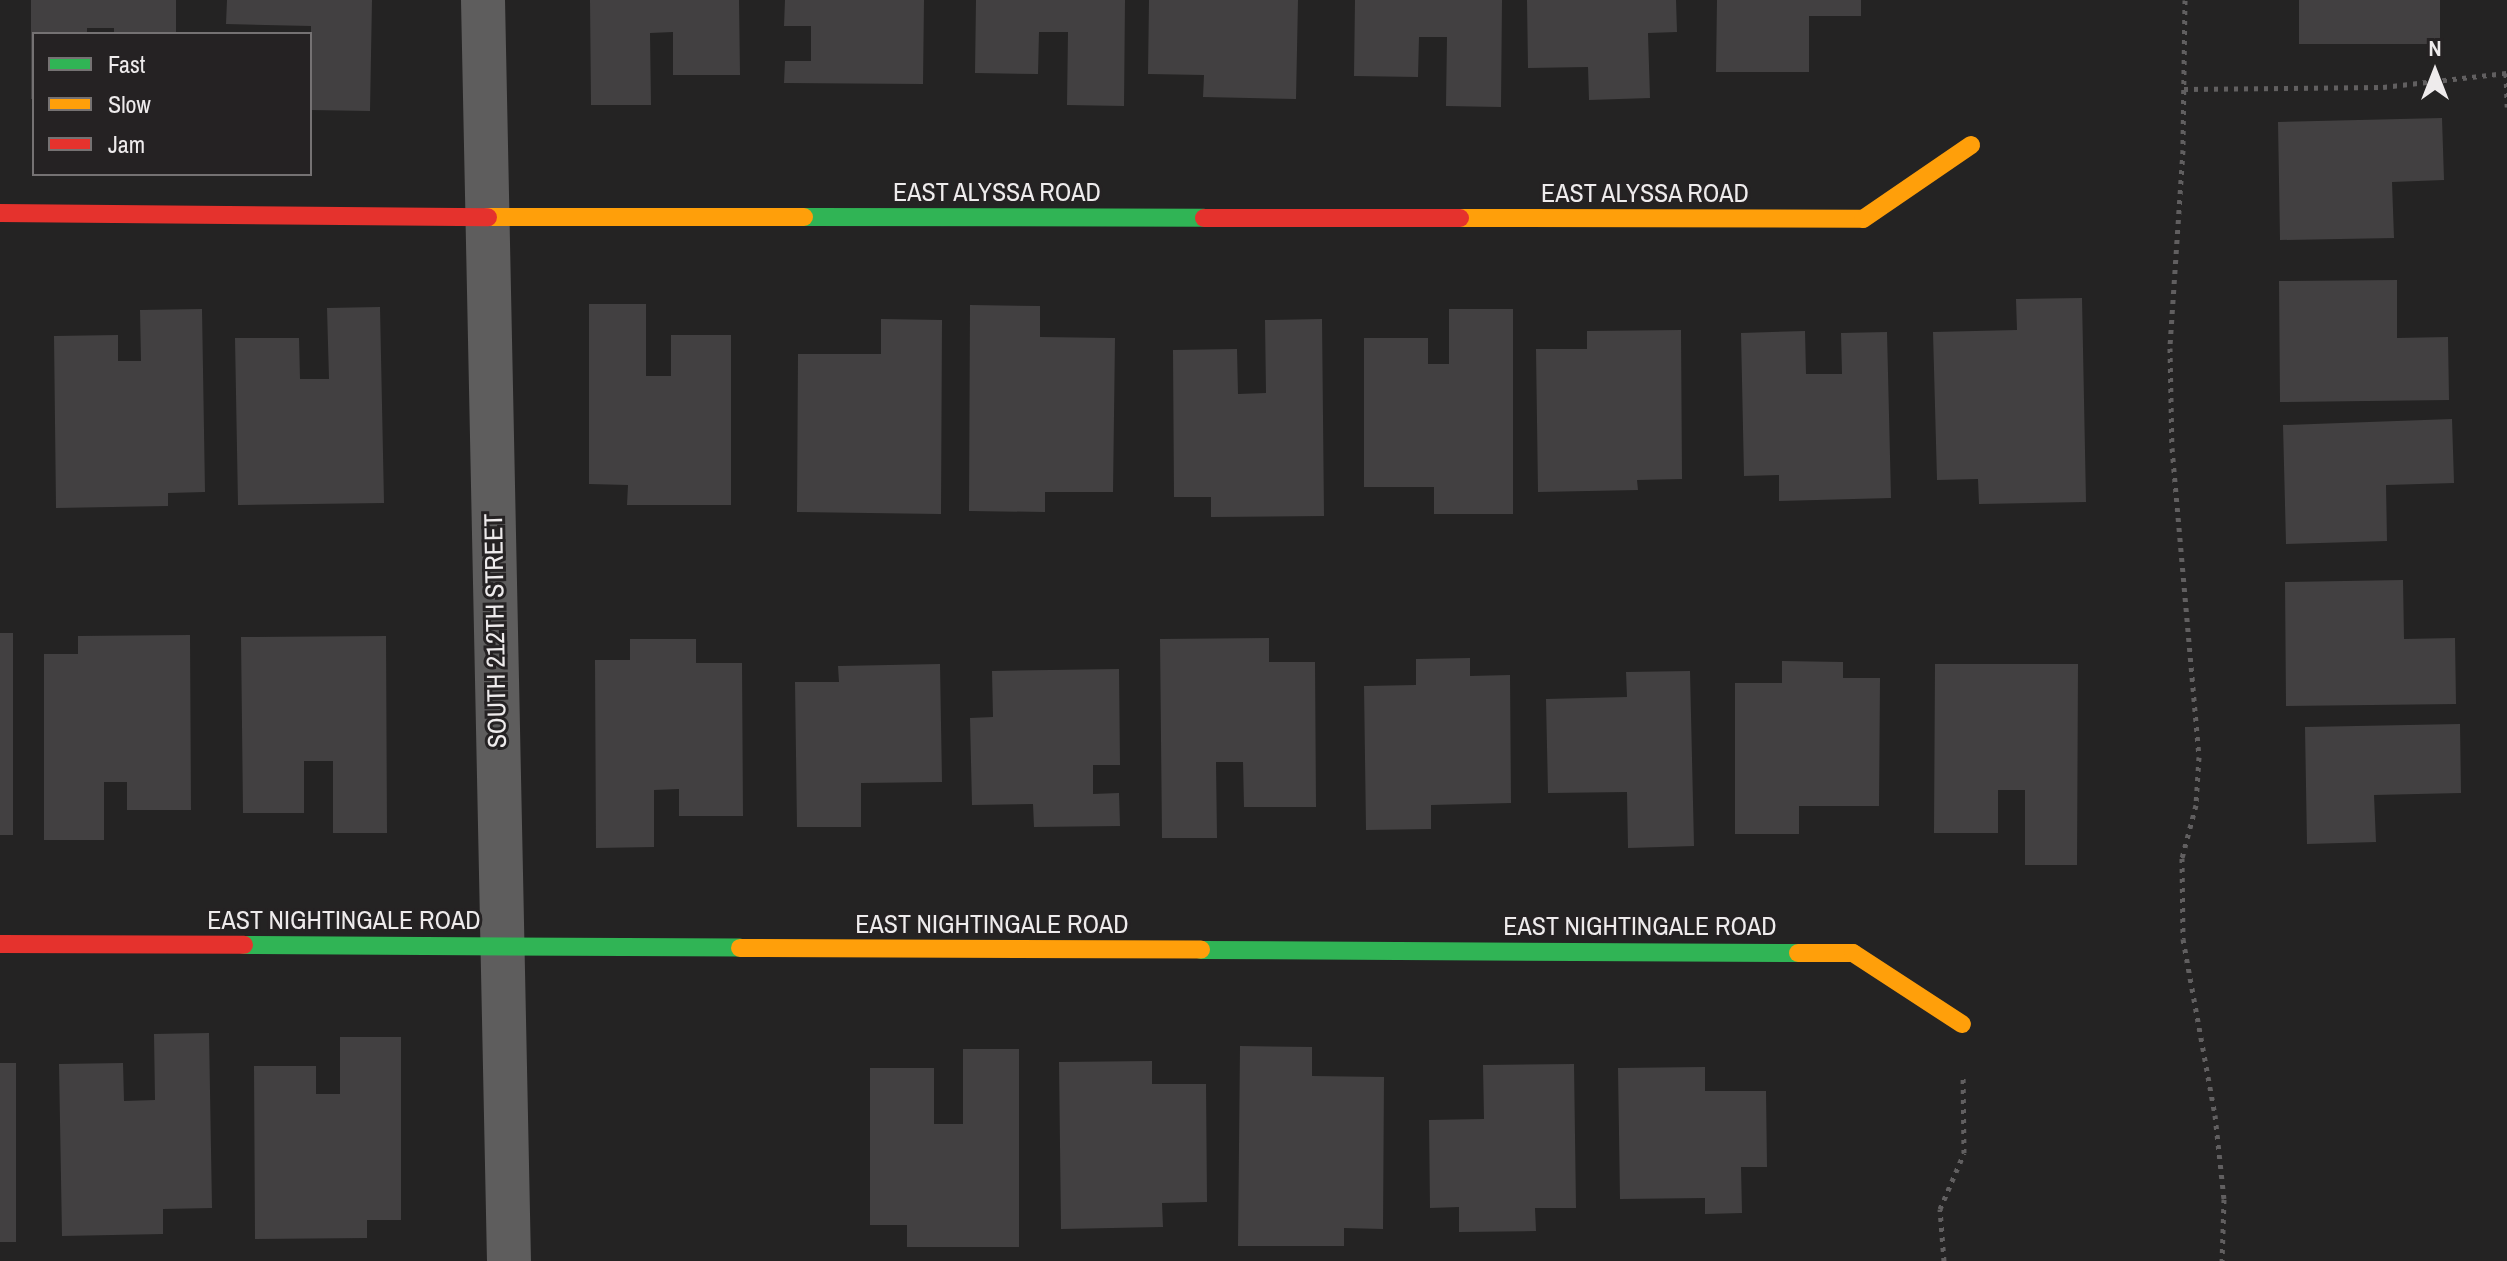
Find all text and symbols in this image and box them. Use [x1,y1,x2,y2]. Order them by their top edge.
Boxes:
legend [32,32,312,176]
north arrow [2395,32,2475,112]
text: N [2428,33,2442,63]
text: Fast [108,48,145,80]
text: Slow [108,88,151,120]
text: Jam [108,128,145,160]
street label: EAST ALYSSA ROAD [892,176,1102,208]
street label: EAST ALYSSA ROAD [1540,177,1750,209]
street label: SOUTH 212TH STREET [477,513,513,749]
street label: EAST NIGHTINGALE ROAD [207,904,481,936]
street label: EAST NIGHTINGALE ROAD [855,908,1129,940]
street label: EAST NIGHTINGALE ROAD [1503,910,1777,942]

